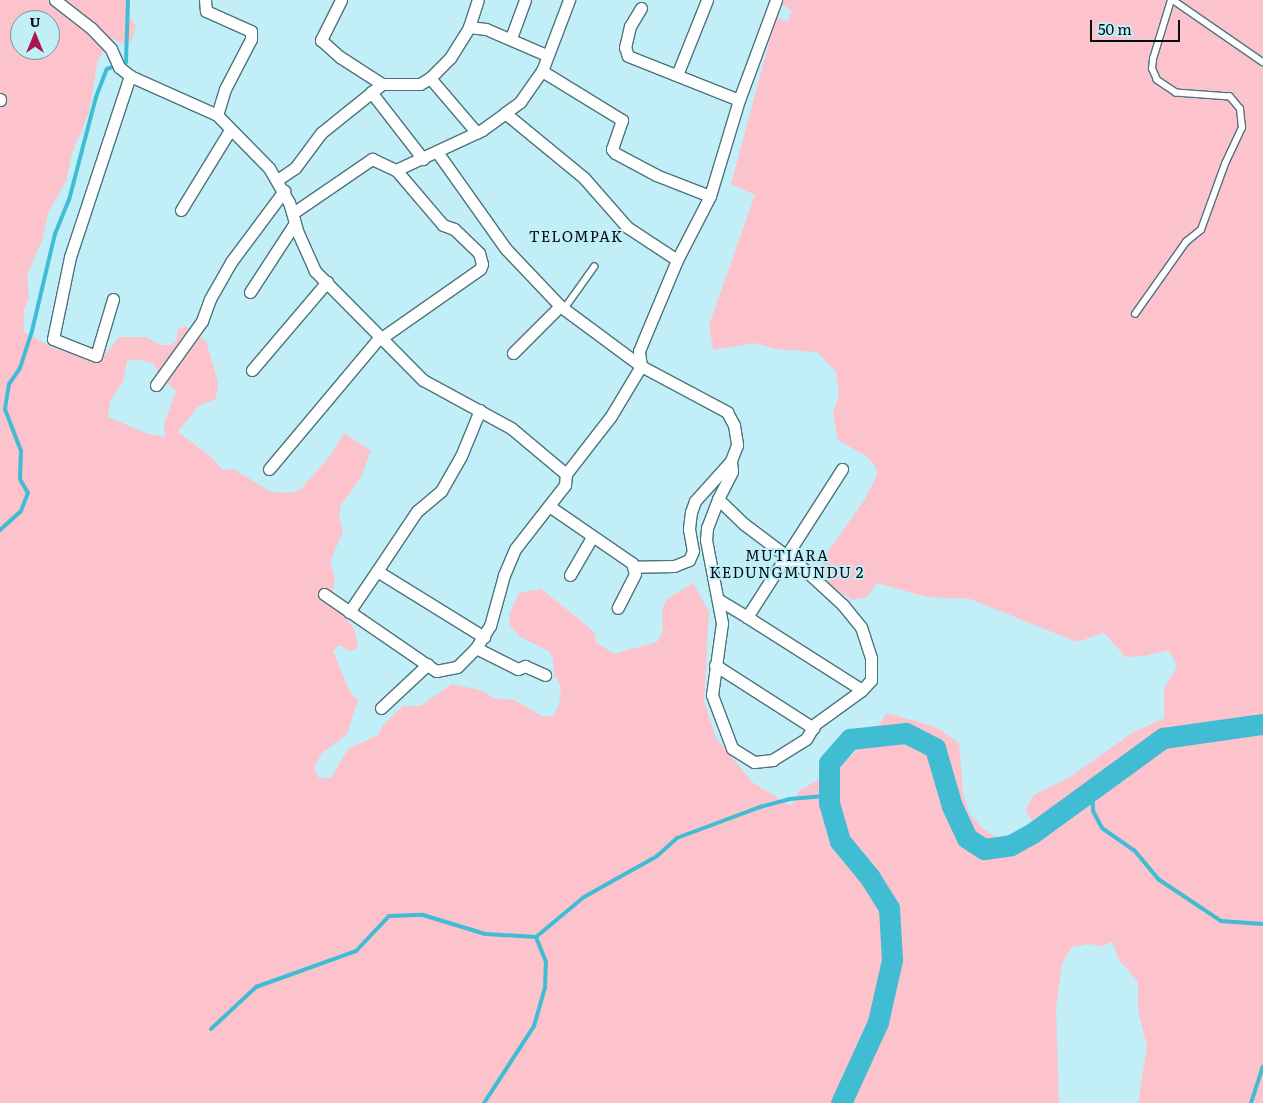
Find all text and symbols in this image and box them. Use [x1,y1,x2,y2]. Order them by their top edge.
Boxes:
north arrow [10,10,60,60]
scale bar [1093,10,1183,42]
text: U [29,11,41,31]
text: 50 m [1098,17,1132,40]
district label: TELOMPAK [528,227,624,245]
district label: MUTIARA KEDUNGMUNDU 2 [708,545,866,580]

